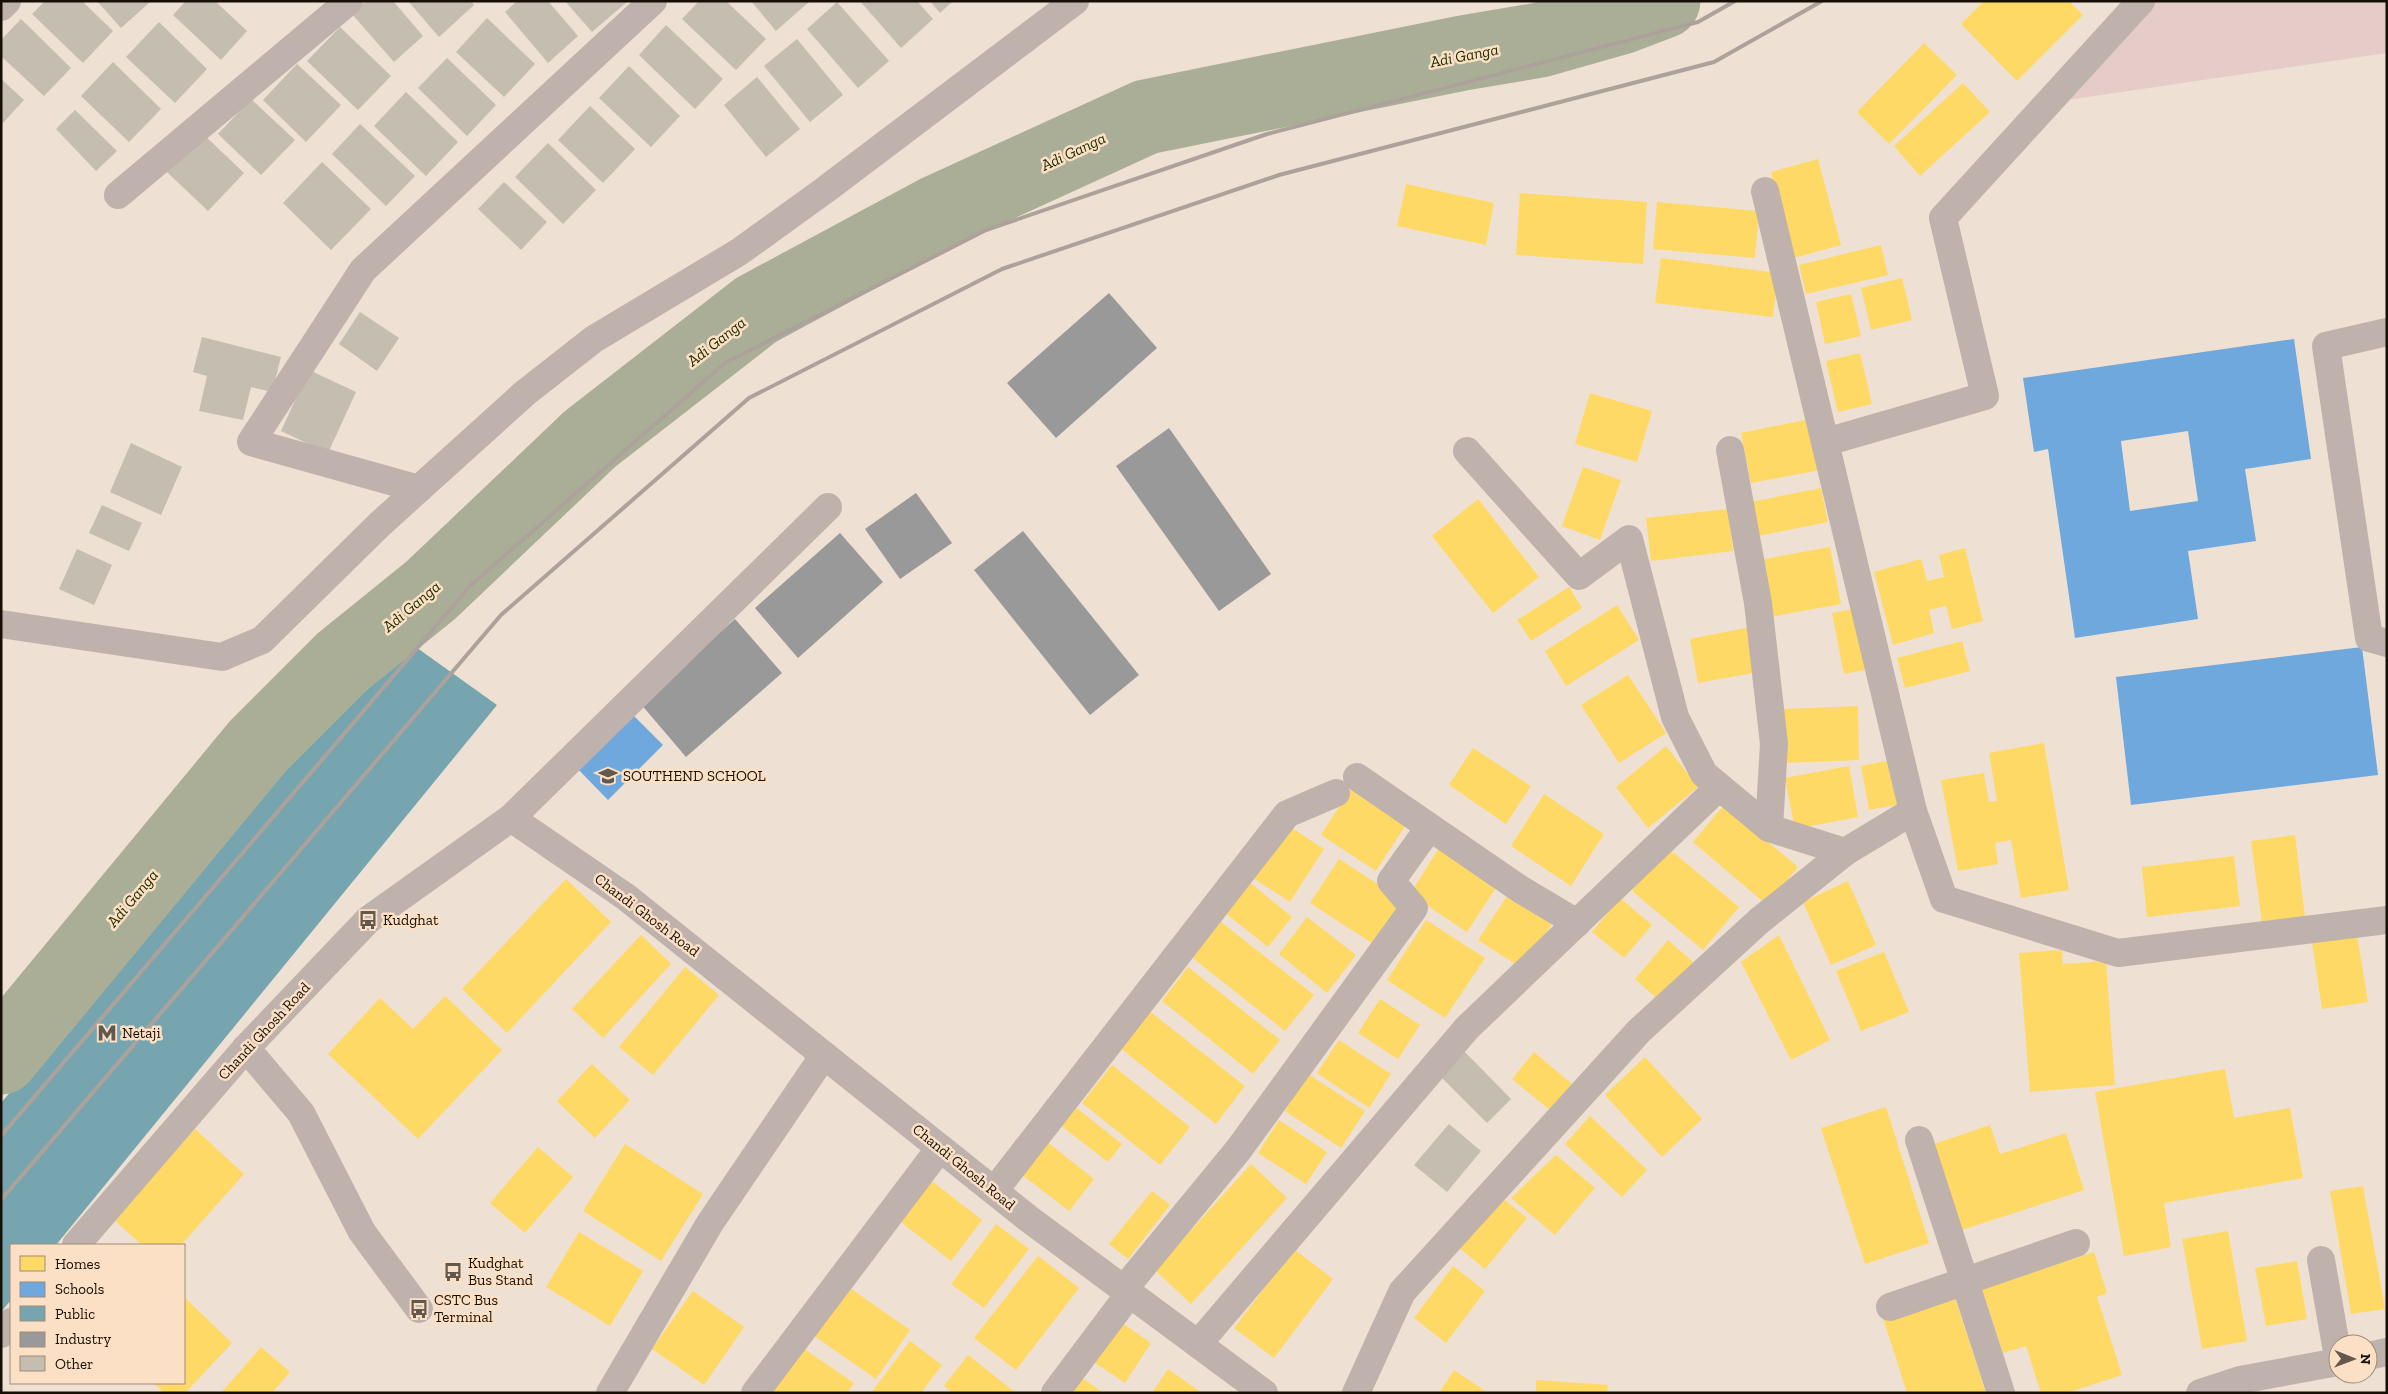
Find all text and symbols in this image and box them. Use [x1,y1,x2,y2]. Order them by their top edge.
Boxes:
water label: Adi Ganga [1427,40,1500,72]
water label: Adi Ganga [1037,128,1109,175]
water label: Adi Ganga [682,313,749,371]
water label: Adi Ganga [378,577,444,637]
school or university icon: SOUTHEND SCHOOL [597,765,619,787]
place label: SOUTHEND SCHOOL [623,767,766,785]
water label: Adi Ganga [102,866,162,932]
street label: Chandi Ghosh Road [591,870,704,961]
bus stop icon: Kudghat [357,909,379,931]
place label: Kudghat [383,911,439,929]
street label: Chandi Ghosh Road [214,978,314,1083]
metro station icon: Netaji [96,1022,118,1044]
place label: Netaji [122,1024,161,1042]
street label: Chandi Ghosh Road [909,1120,1019,1214]
legend [10,1244,185,1384]
place label: Kudghat Bus Stand [468,1254,534,1289]
text: Homes [55,1255,100,1273]
bus stop icon: Kudghat Bus Stand [442,1261,464,1283]
text: Schools [55,1280,104,1298]
place label: CSTC Bus Terminal [434,1291,498,1326]
bus stop icon: CSTC Bus Terminal [408,1298,430,1320]
text: Public [55,1305,95,1323]
text: Industry [55,1330,112,1348]
north arrow [2328,1334,2378,1384]
text: N [2357,1354,2374,1365]
text: Other [55,1355,93,1373]

